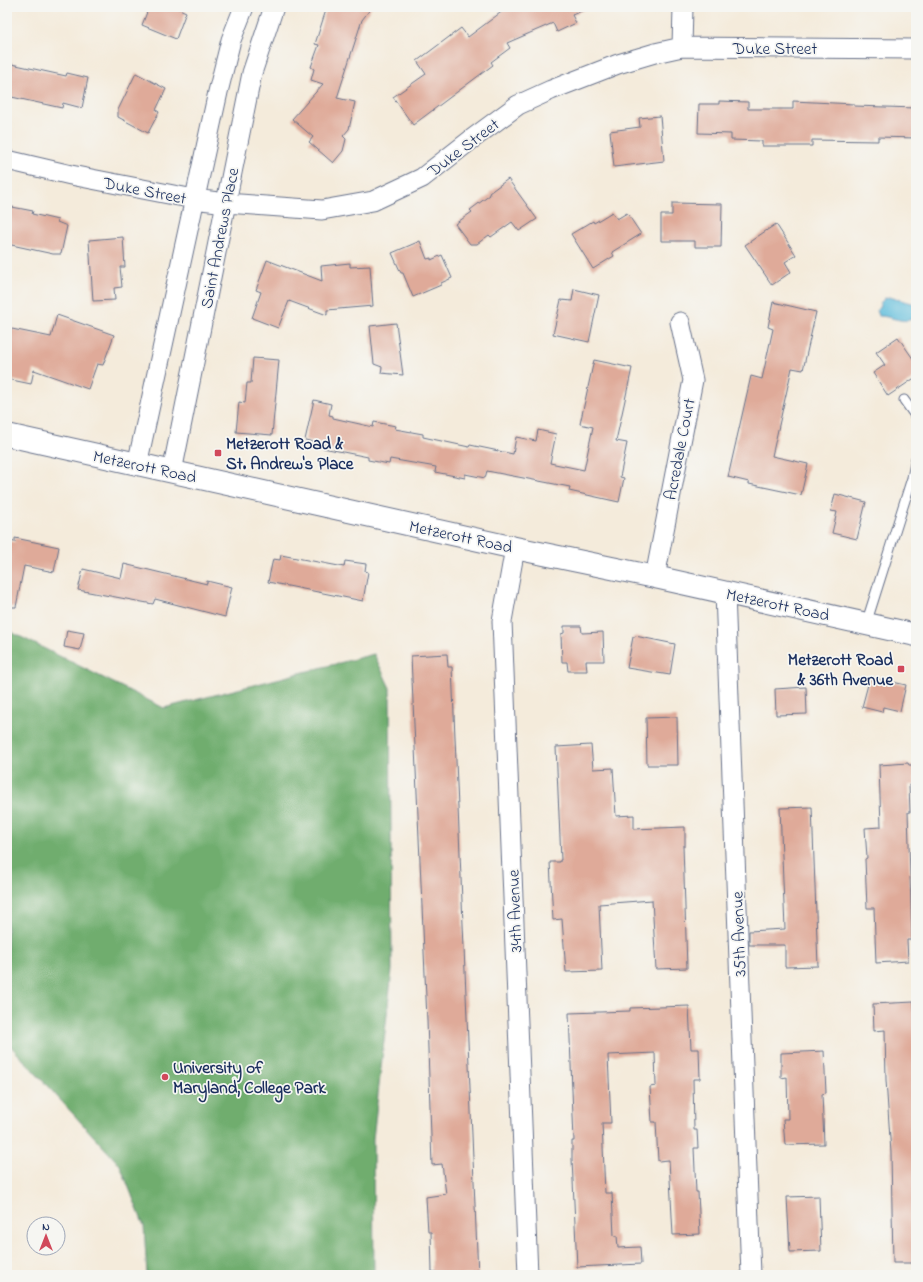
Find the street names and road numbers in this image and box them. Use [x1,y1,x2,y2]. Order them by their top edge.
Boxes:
street label: Duke Street [732,37,817,62]
street label: Duke Street [422,113,505,184]
street label: Saint Andrews Place [195,165,246,311]
street label: Duke Street [100,171,189,212]
street label: Acredale Court [658,396,703,502]
street label: Metzerott Road [91,444,199,491]
street label: Metzerott Road [407,514,515,561]
street label: Metzerott Road [724,582,832,629]
street label: 34th Avenue [502,869,529,953]
street label: 35th Avenue [725,890,753,977]

